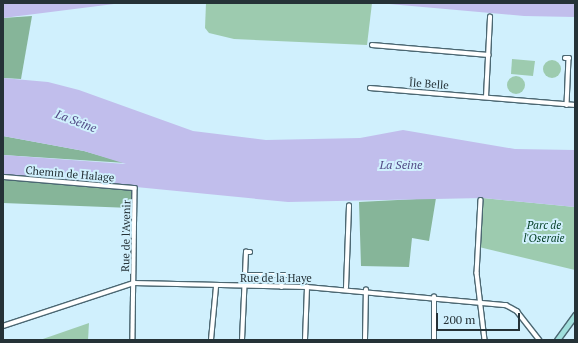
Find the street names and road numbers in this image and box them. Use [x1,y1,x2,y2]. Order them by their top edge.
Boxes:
street label: Île Belle [409,76,449,92]
street label: Chemin de Halage [25,164,115,184]
street label: Rue de l'Avenir [119,200,133,272]
street label: Rue de la Haye [240,271,312,285]

